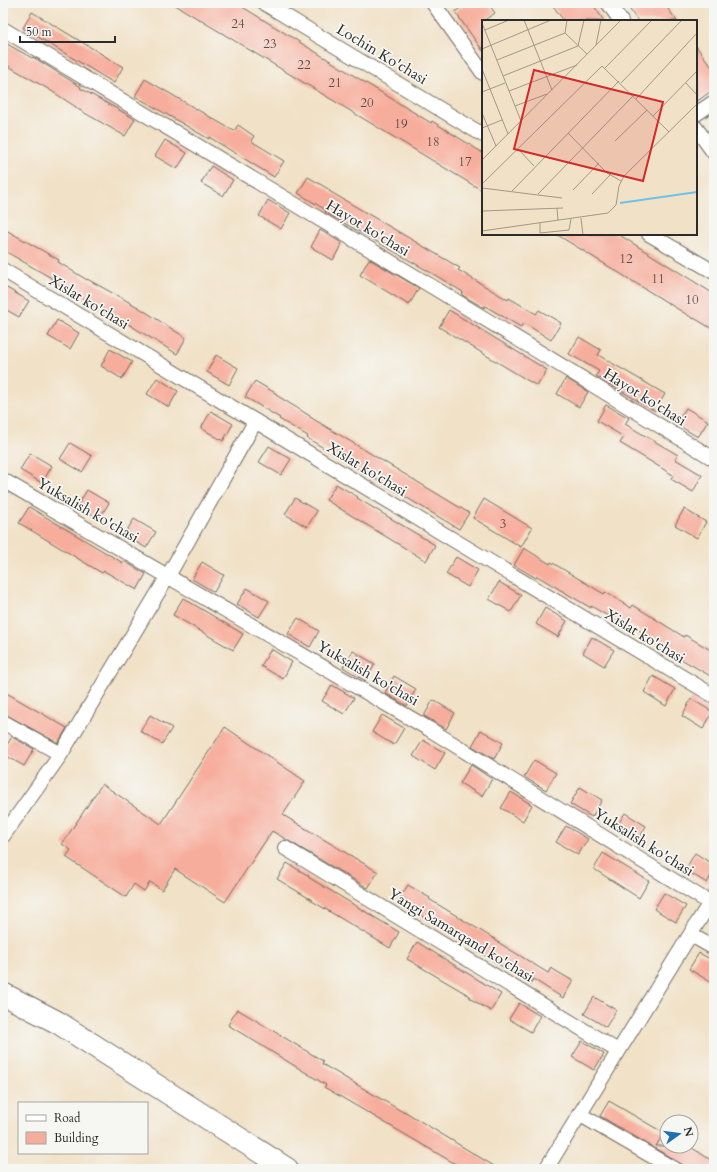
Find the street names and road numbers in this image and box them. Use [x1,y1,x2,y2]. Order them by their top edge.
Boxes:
street label: Lochin Ko'chasi [333,19,431,89]
street label: Hayot ko'chasi [322,195,414,261]
street label: Xislat ko'chasi [45,270,133,334]
street label: Hayot ko'chasi [600,364,690,430]
street label: Xislat ko'chasi [323,437,411,501]
street label: Yuksalish ko'chasi [33,473,143,547]
street label: Xislat ko'chasi [601,604,689,668]
street label: Yuksalish ko'chasi [313,636,423,710]
street label: Yuksalish ko'chasi [590,803,698,881]
street label: Yangi Samarqand ko'chasi [384,883,538,987]

